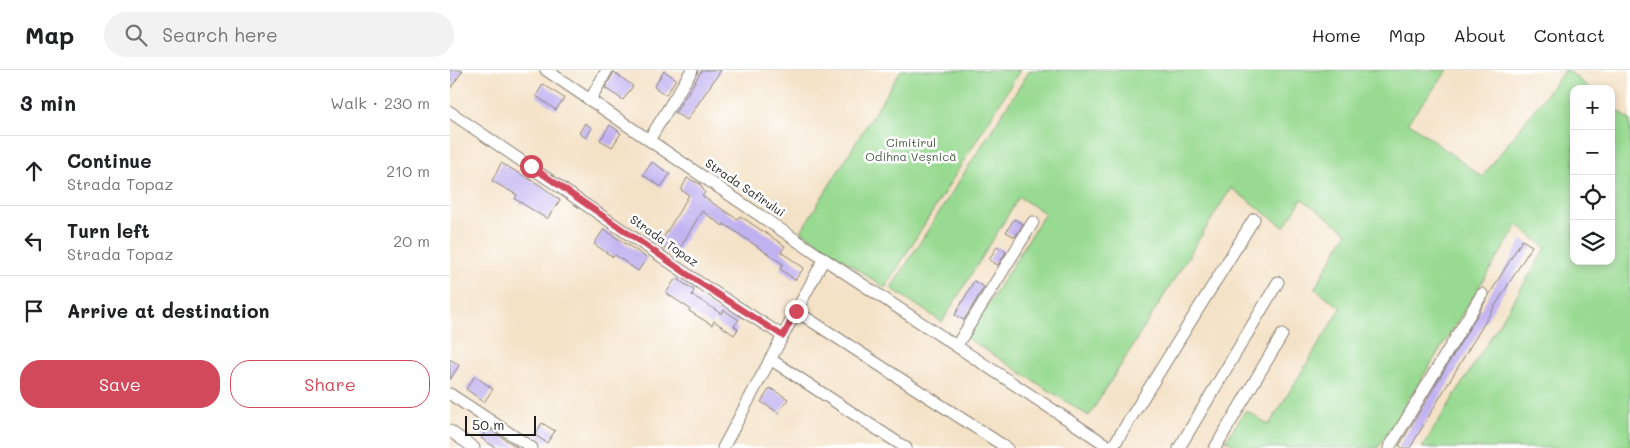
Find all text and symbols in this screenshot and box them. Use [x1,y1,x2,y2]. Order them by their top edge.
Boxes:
search box [104,12,454,57]
text: Map [25,19,74,50]
icon: search [122,21,150,49]
text: Search here [162,22,278,47]
text: Home [1312,23,1361,47]
text: Map [1389,23,1425,47]
text: About [1453,23,1506,47]
text: Contact [1534,23,1605,47]
map controls [1570,85,1615,265]
button: + [1570,85,1615,130]
text: 3 min [20,89,76,116]
text: Walk · 230 m [330,92,430,113]
button: − [1570,130,1615,175]
park label: Cimitirul Odihna Veșnică [865,134,957,164]
text: Continue [67,148,152,173]
route start [520,155,543,178]
street label: Strada Safirului [703,155,789,220]
icon: ahead [20,157,48,185]
text: 210 m [386,160,430,181]
text: Strada Topaz [67,173,173,194]
button: locate [1570,175,1615,220]
street label: Strada Topaz [627,211,702,270]
text: Turn left [67,218,150,243]
button: layers [1570,220,1615,265]
icon: left [20,227,48,255]
text: 20 m [393,230,430,251]
text: Strada Topaz [67,243,173,264]
icon: arrive [20,297,48,325]
text: Arrive at destination [67,298,270,323]
route end [785,300,808,323]
button: Save [20,360,220,408]
button: Share [230,360,430,408]
scale bar [465,413,536,436]
text: 50 m [472,415,504,434]

